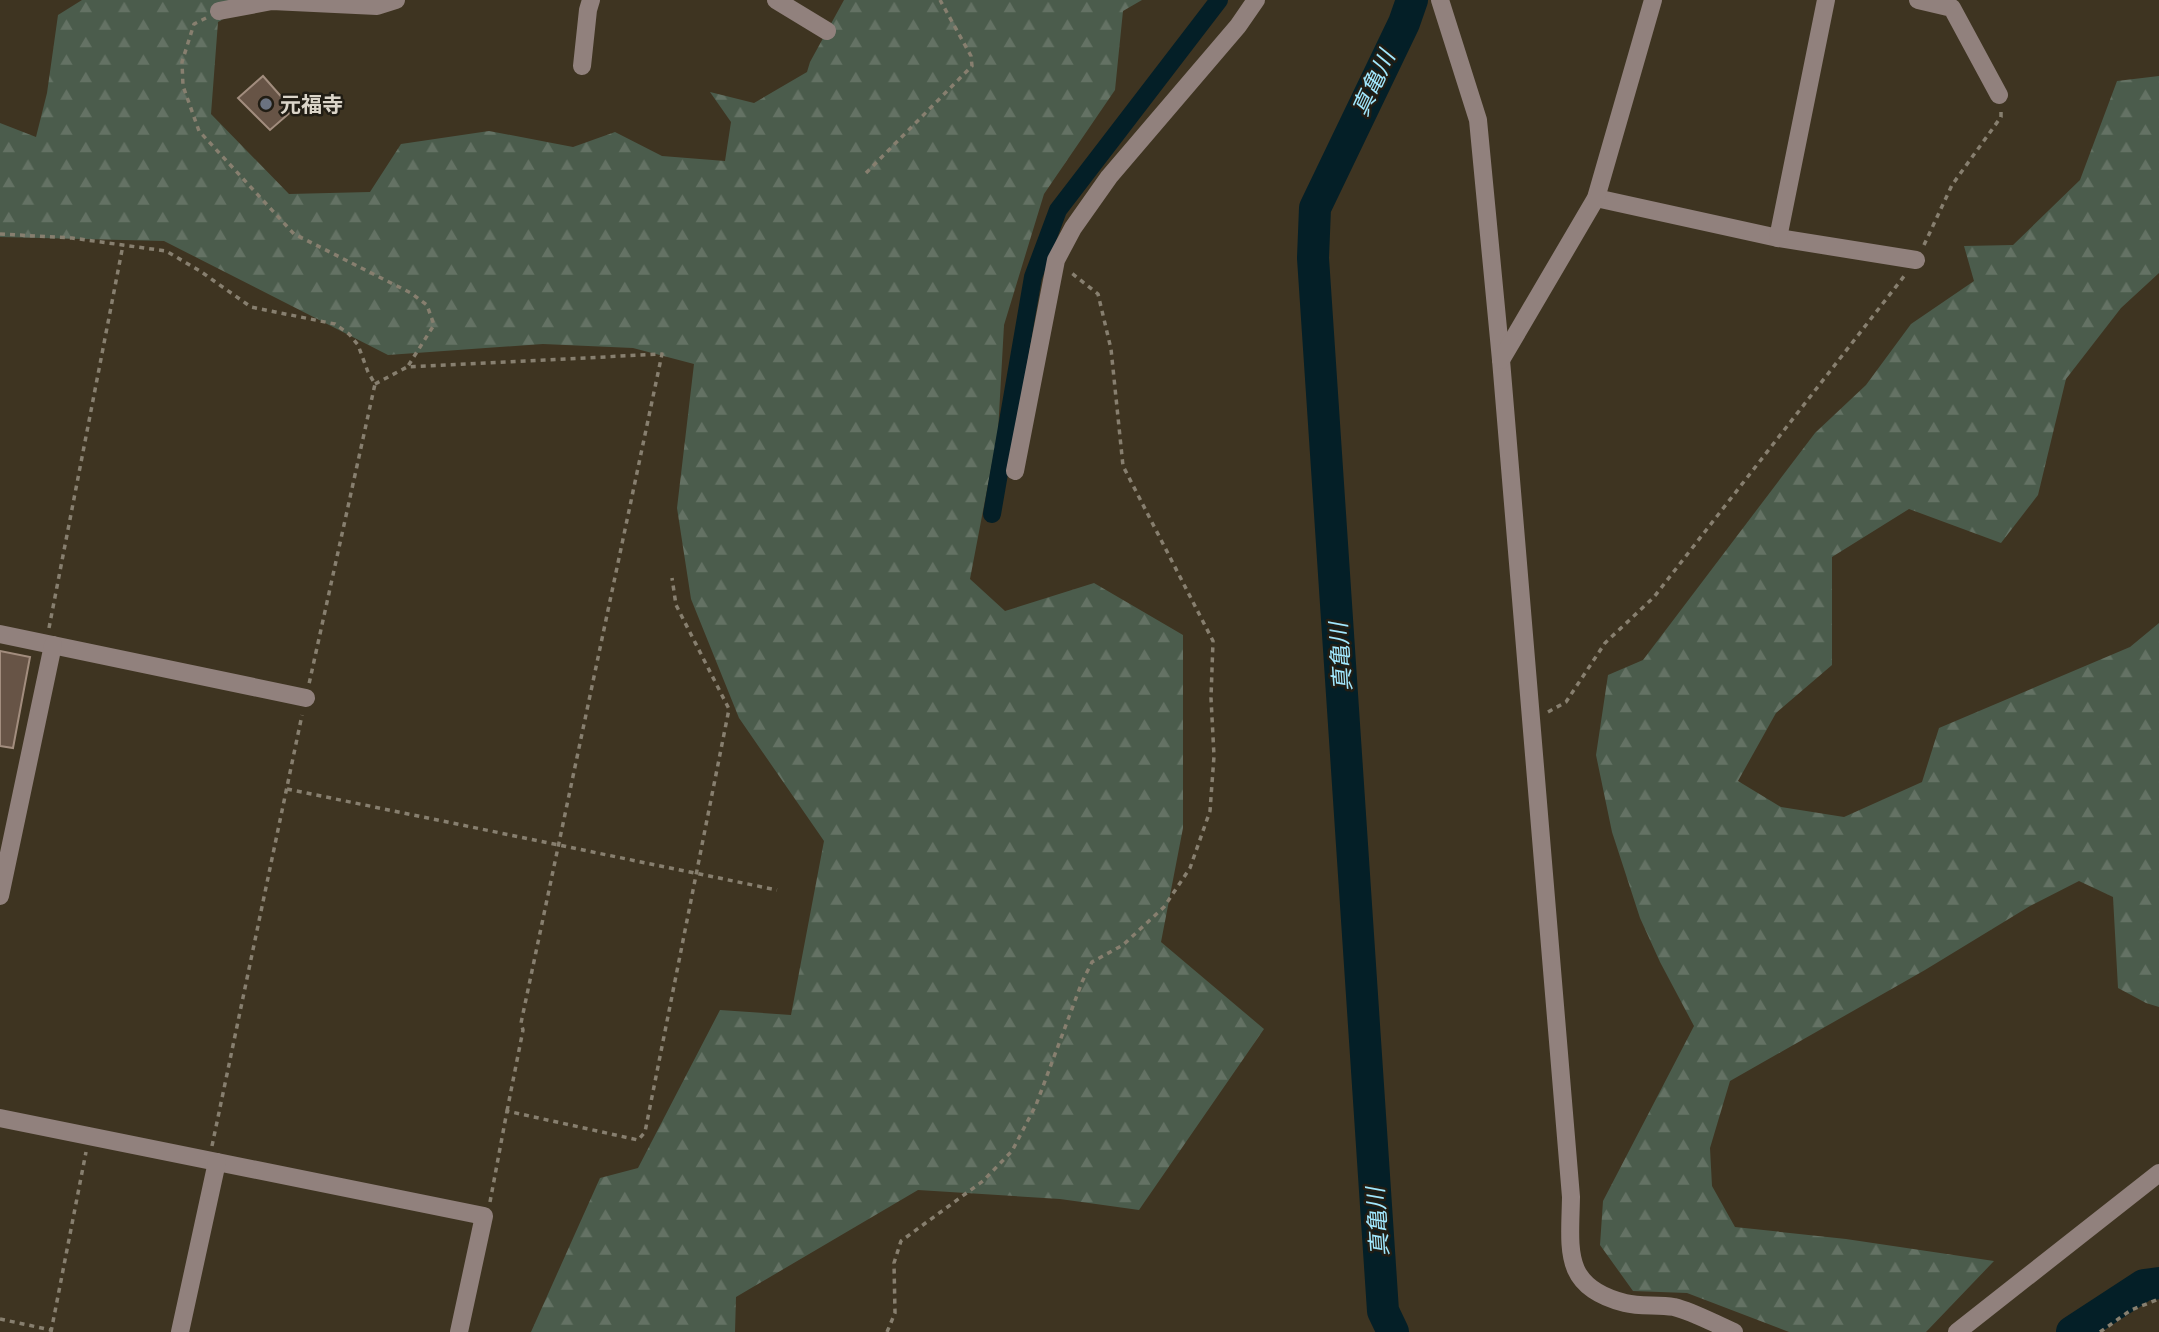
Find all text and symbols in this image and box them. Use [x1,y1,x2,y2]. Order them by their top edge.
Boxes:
water label: 真亀川 [1345,43,1402,120]
place label: 元福寺 [280,91,343,118]
marker: 元福寺 [258,96,274,112]
water label: 真亀川 [1323,619,1357,692]
water label: 真亀川 [1360,1184,1394,1257]

